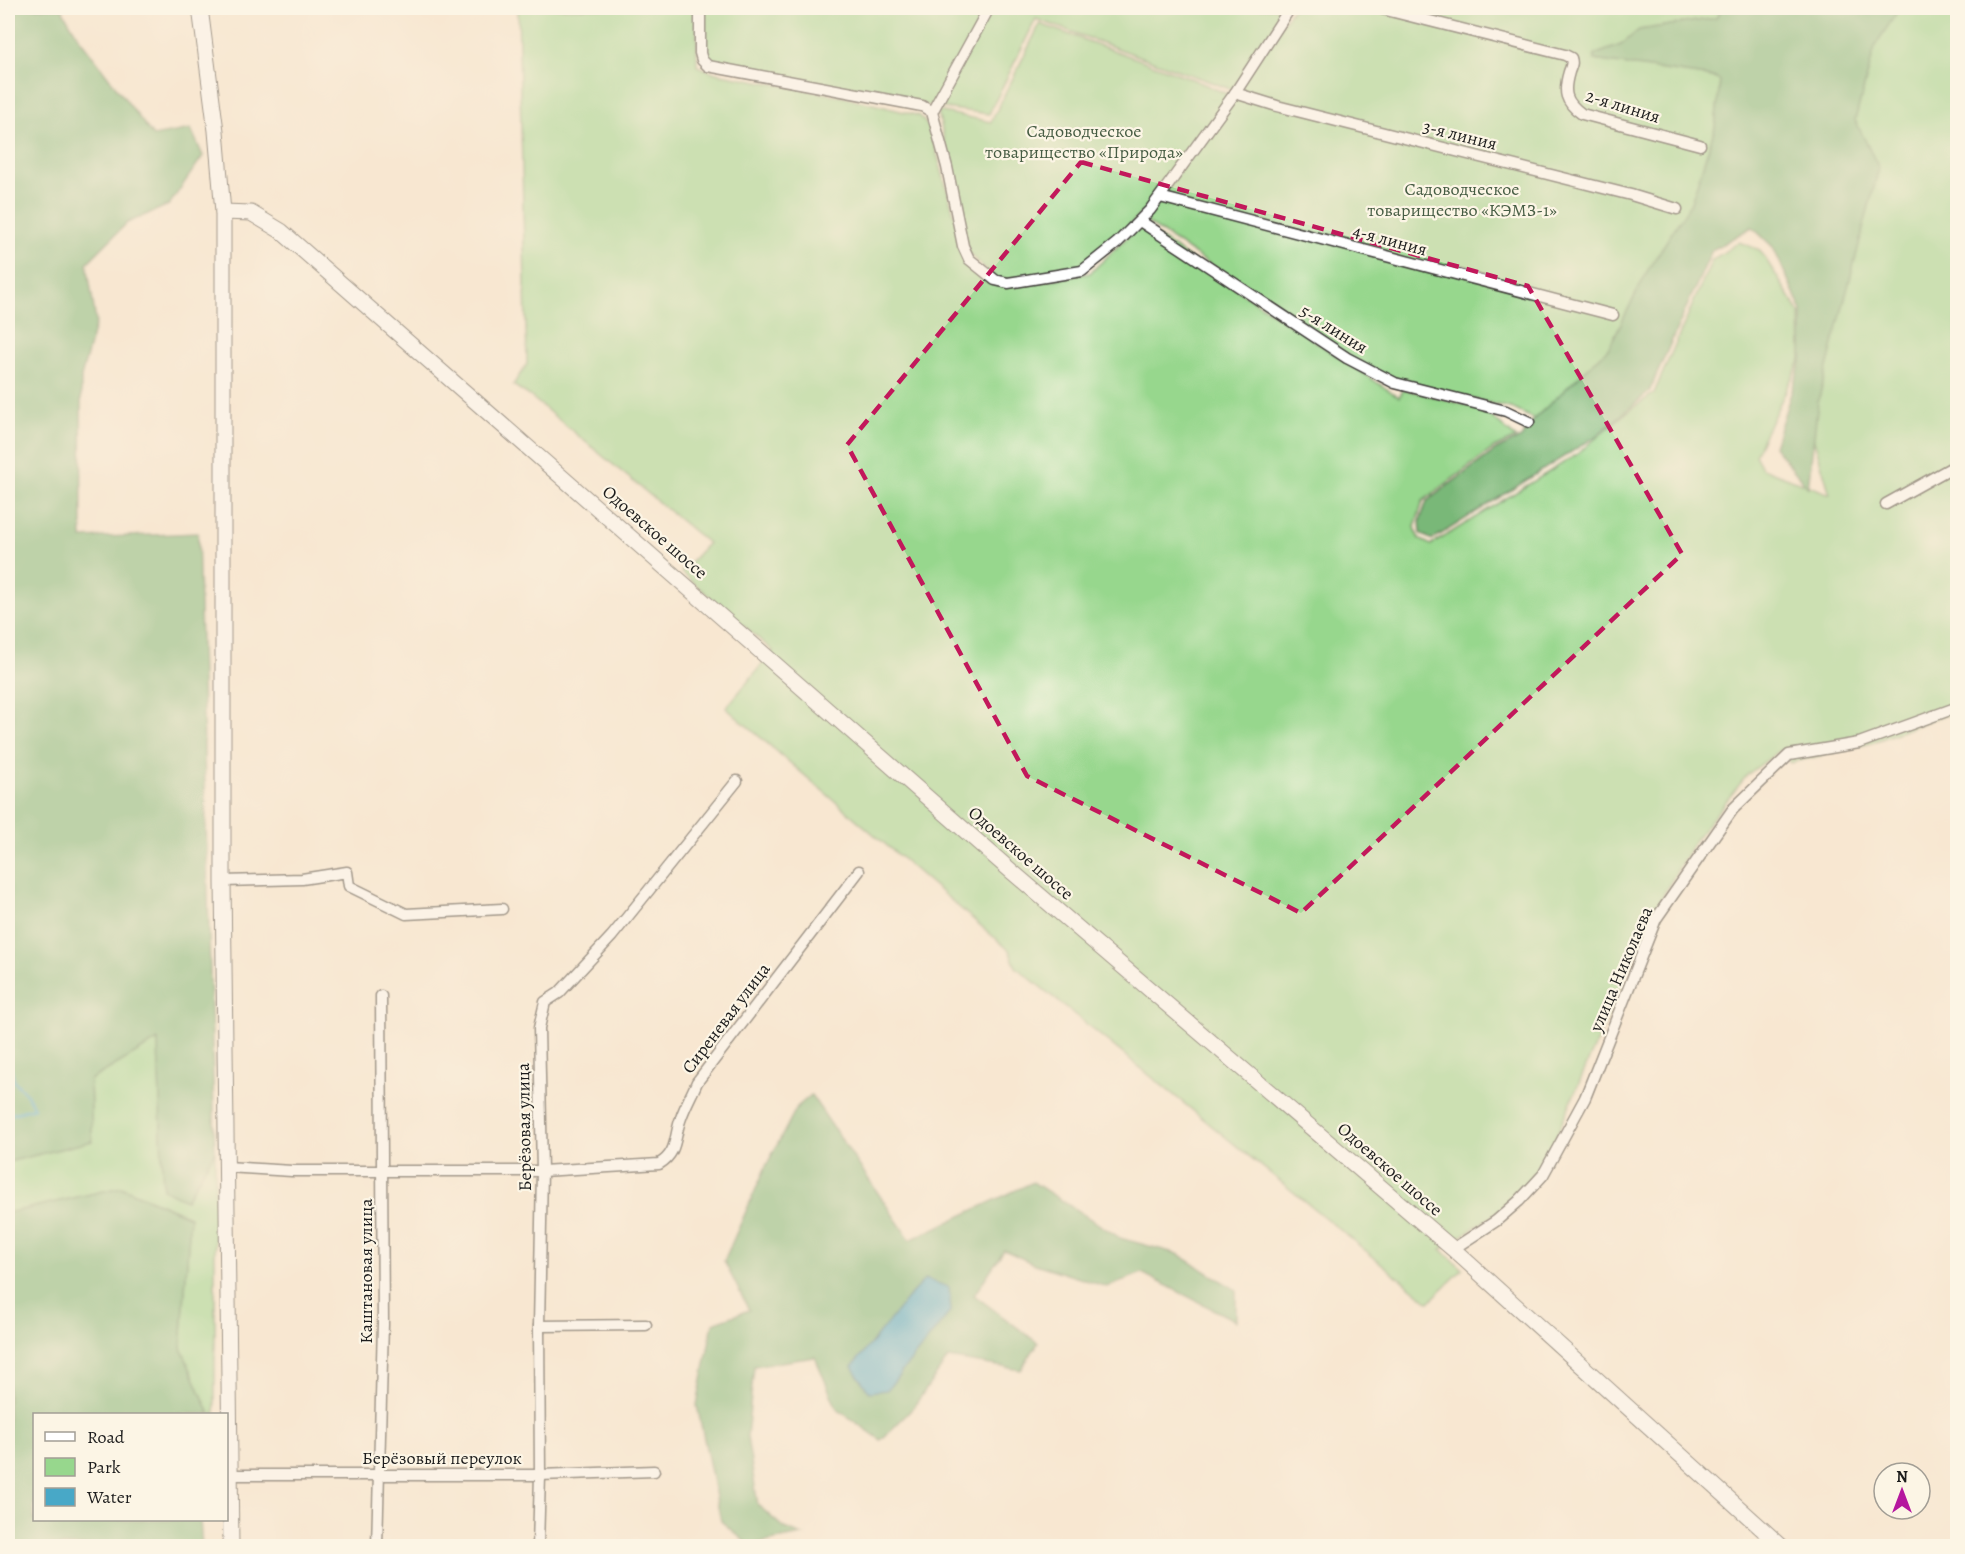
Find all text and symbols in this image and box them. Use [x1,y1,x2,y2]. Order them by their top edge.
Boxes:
street label: 2-я линия [1583,83,1663,129]
street label: 3-я линия [1420,114,1500,156]
park label: Садоводческое товарищество «Природа» [985,119,1183,164]
park label: Садоводческое товарищество «КЭМЗ-1» [1367,177,1557,222]
street label: 4-я линия [1350,219,1430,261]
street label: 5-я линия [1296,299,1372,359]
street label: Одоевское шоссе [597,480,713,584]
street label: Одоевское шоссе [963,801,1079,905]
street label: улица Николаева [1583,902,1658,1036]
street label: Сиреневая улица [676,957,776,1078]
street label: Берёзовая улица [511,1062,537,1191]
street label: Одоевское шоссе [1332,1117,1448,1221]
street label: Каштановая улица [354,1198,378,1344]
legend [33,1413,228,1521]
text: Road [87,1425,125,1449]
street label: Берёзовый переулок [362,1446,522,1470]
text: Park [87,1455,121,1479]
north arrow [1872,1461,1932,1521]
text: N [1896,1466,1908,1488]
text: Water [86,1485,132,1509]

